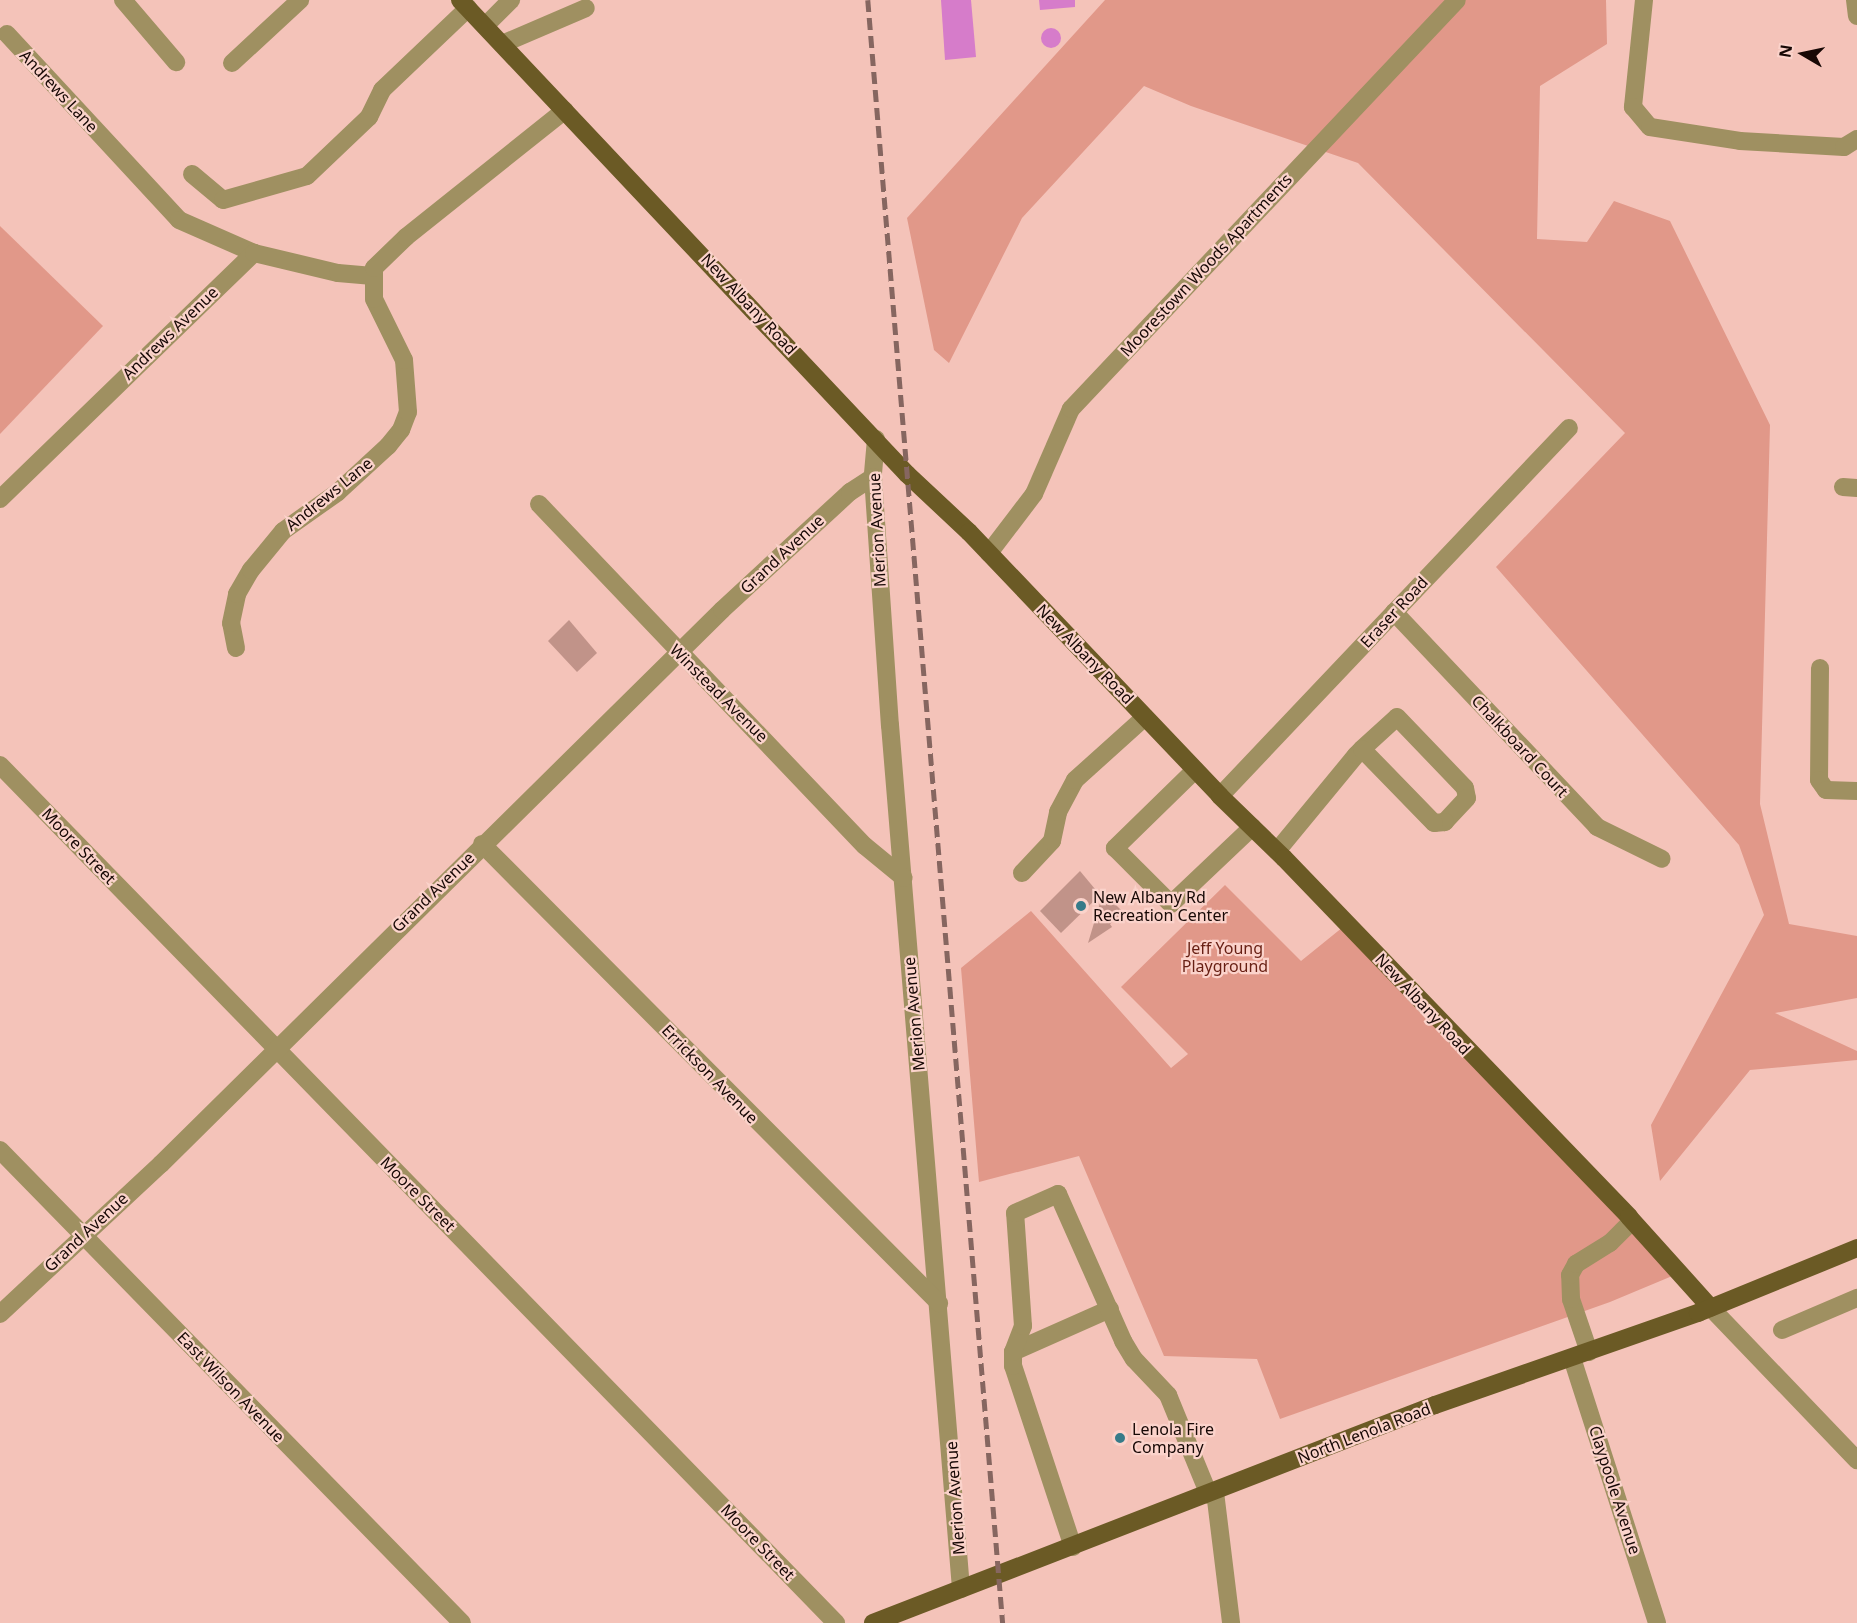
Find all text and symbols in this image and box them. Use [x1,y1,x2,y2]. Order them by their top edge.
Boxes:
north arrow [1773,24,1833,84]
text: N [1773,43,1797,59]
street label: Andrews Lane [16,46,102,136]
street label: Moorestown Woods Apartments [1116,170,1296,360]
street label: New Albany Road [697,249,801,359]
street label: Andrews Avenue [118,282,222,384]
street label: Andrews Lane [282,453,376,535]
street label: Merion Avenue [864,472,890,588]
street label: Grand Avenue [736,511,828,597]
street label: Eraser Road [1356,573,1432,651]
street label: New Albany Road [1032,600,1138,708]
street label: Winstead Avenue [666,640,772,746]
street label: Chalkboard Court [1468,691,1572,801]
street label: Moore Street [38,804,120,888]
street label: Grand Avenue [388,848,478,936]
place label: New Albany Rd Recreation Center [1093,887,1228,925]
marker: New Albany Rd Recreation Center [1074,899,1088,913]
park label: Jeff Young Playground [1182,938,1268,976]
street label: New Albany Road [1371,949,1475,1059]
street label: Merion Avenue [899,956,929,1072]
street label: Errickson Avenue [658,1021,762,1127]
street label: Moore Street [377,1153,459,1235]
street label: Grand Avenue [40,1189,132,1275]
street label: East Wilson Avenue [173,1328,289,1446]
street label: North Lenola Road [1295,1399,1433,1467]
place label: Lenola Fire Company [1132,1419,1214,1457]
street label: Claypoole Avenue [1585,1423,1645,1557]
marker: Lenola Fire Company [1113,1431,1127,1445]
street label: Merion Avenue [941,1440,969,1556]
street label: Moore Street [717,1500,799,1584]

